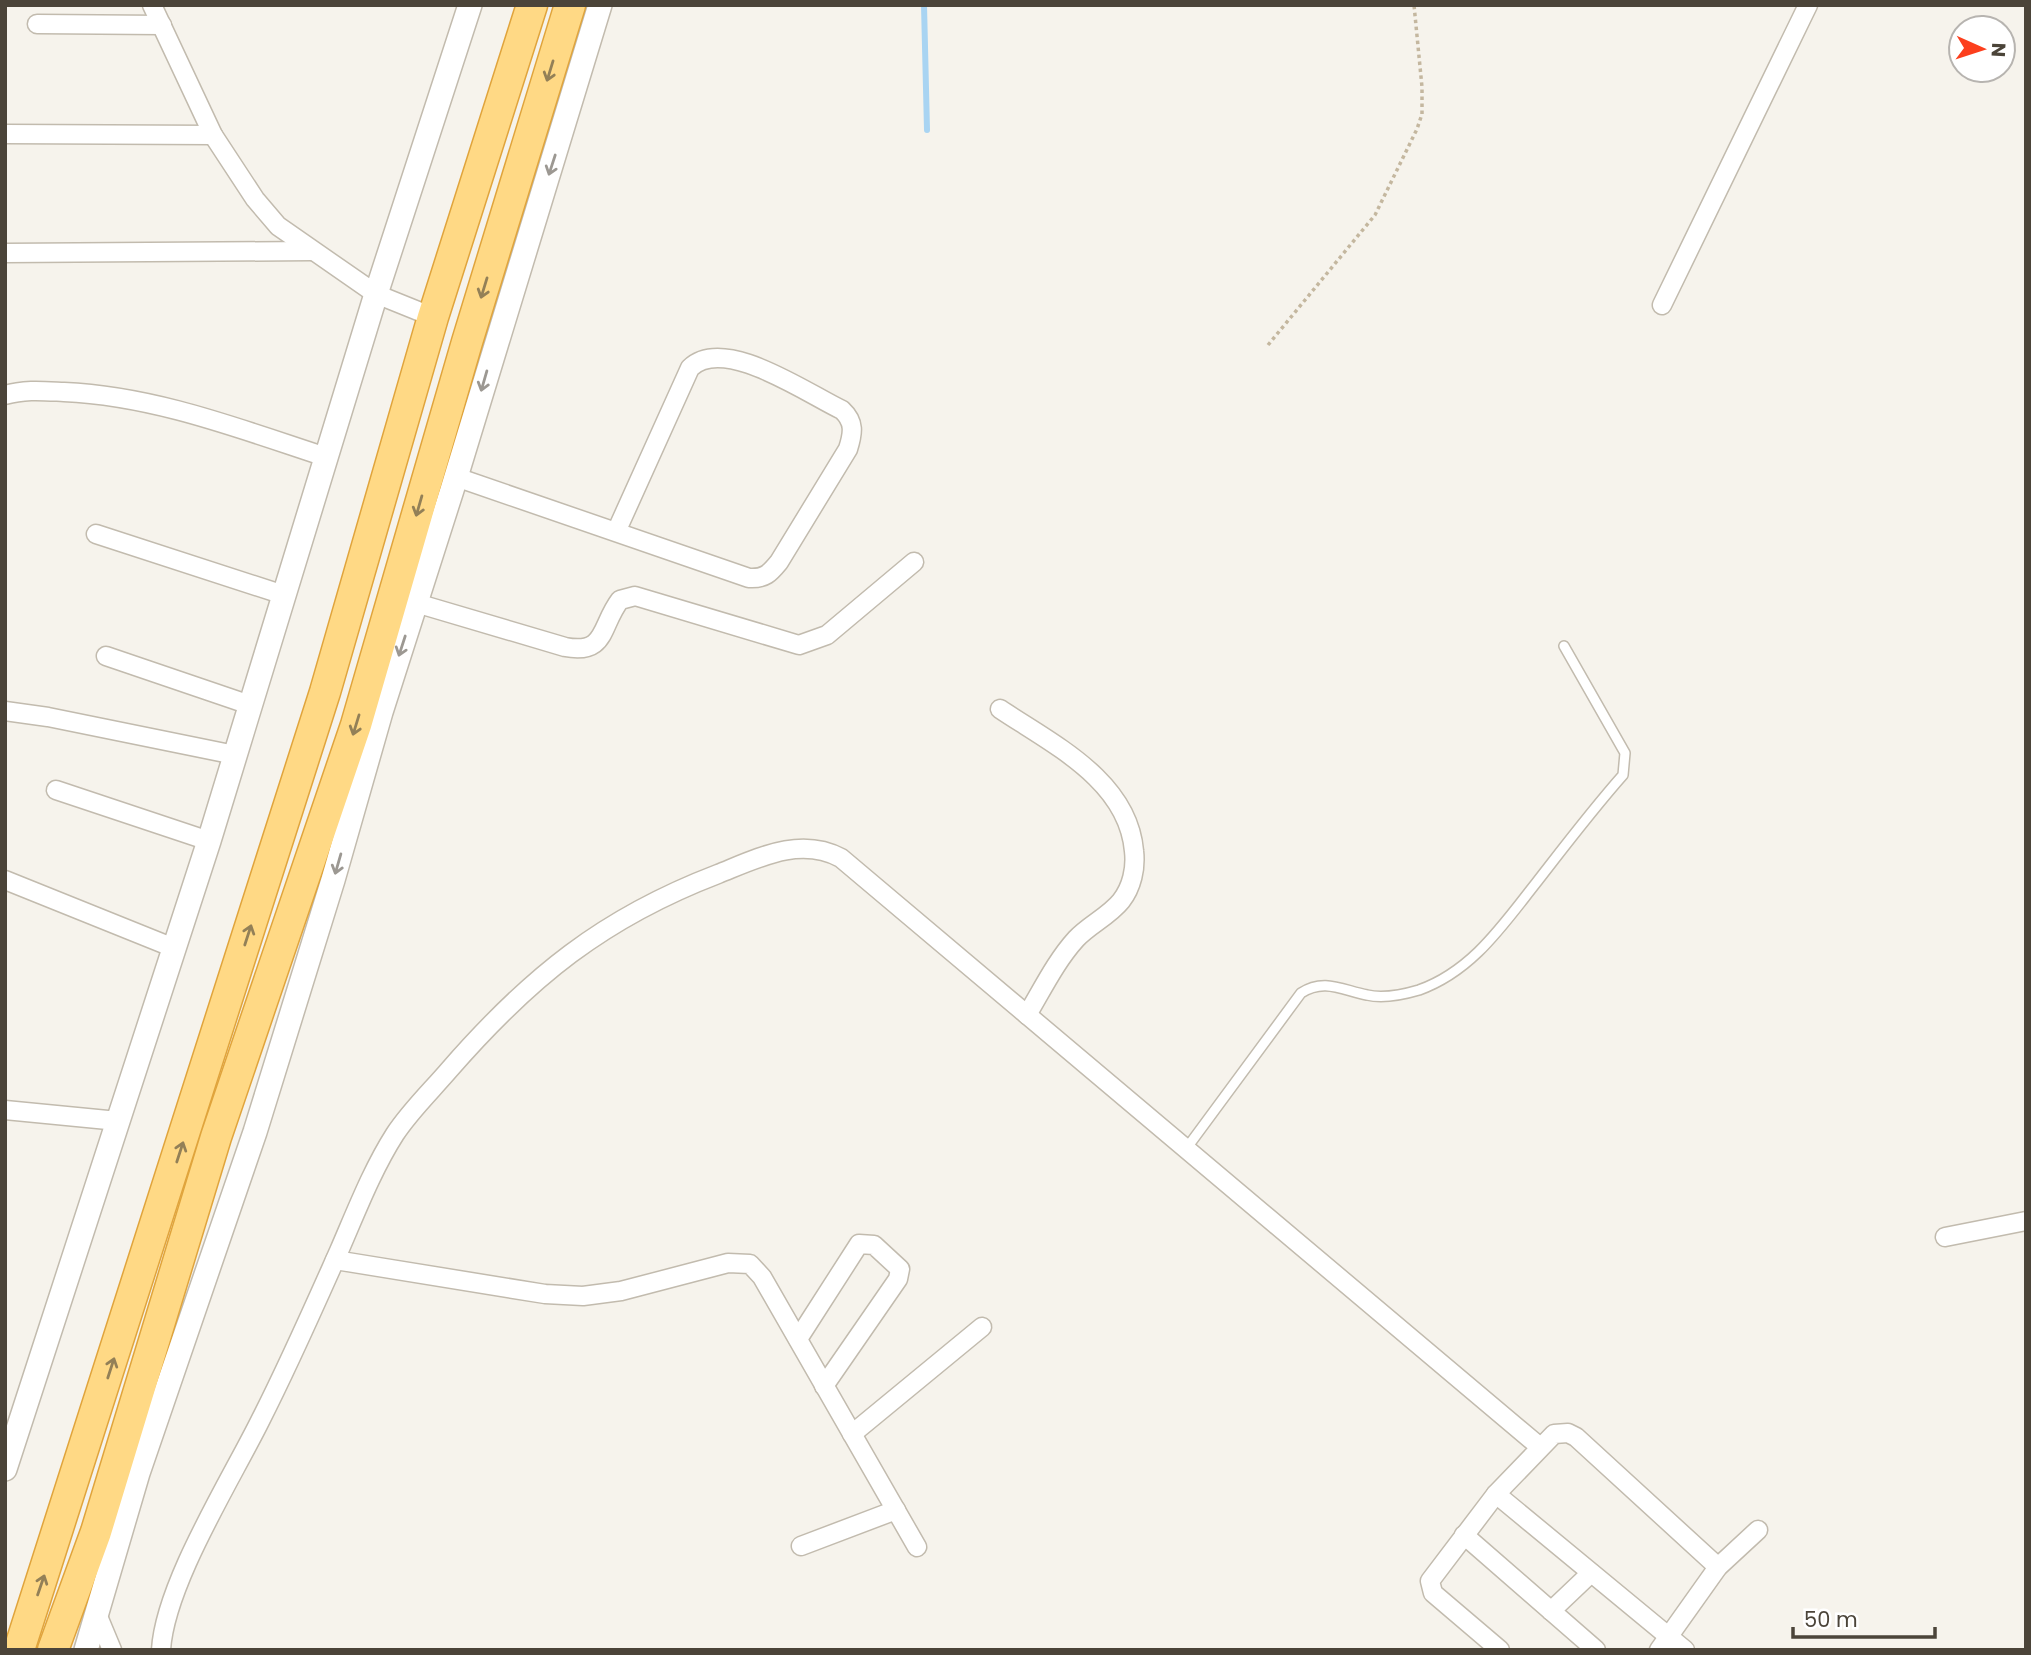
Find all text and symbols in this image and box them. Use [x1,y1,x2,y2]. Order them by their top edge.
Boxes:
north arrow [1947,14,2017,84]
text: N [1985,42,2012,58]
one-way arrow [543,59,555,81]
one-way arrow [545,153,558,175]
one-way arrow [476,277,489,299]
one-way arrow [476,370,489,392]
one-way arrow [412,495,425,517]
one-way arrow [395,634,407,656]
one-way arrow [348,713,361,735]
one-way arrow [331,852,344,875]
one-way arrow [243,924,256,946]
one-way arrow [174,1141,187,1163]
one-way arrow [105,1358,118,1380]
one-way arrow [35,1574,48,1596]
scale bar [1793,1596,1935,1640]
text: 50 m [1804,1605,1858,1634]

